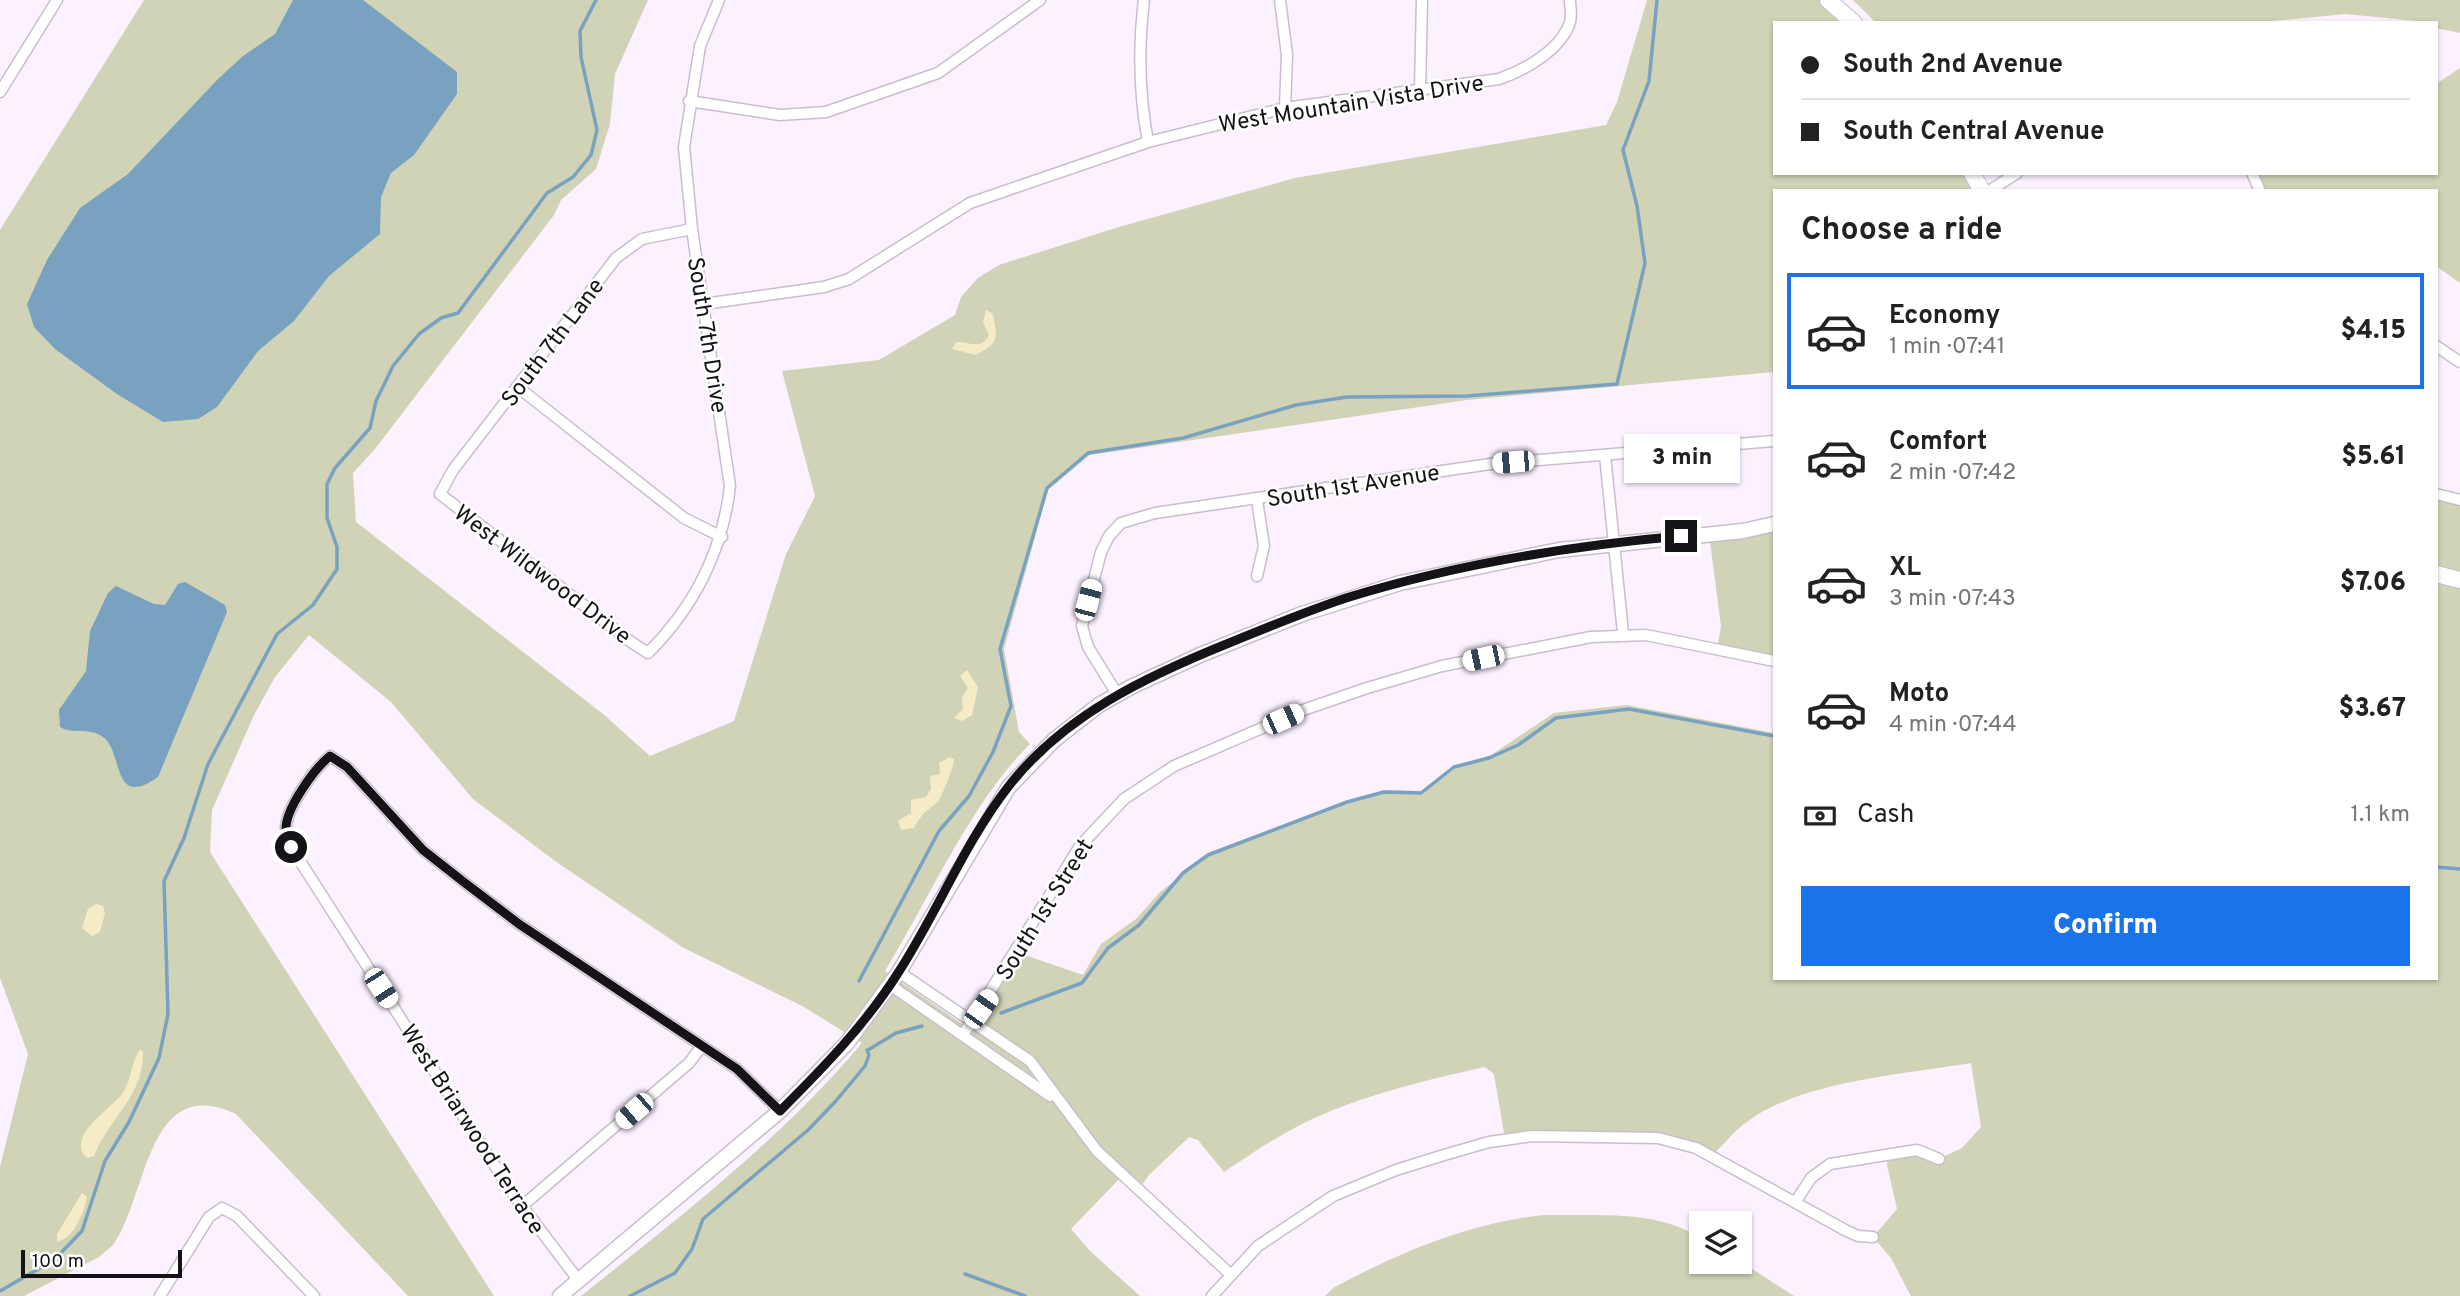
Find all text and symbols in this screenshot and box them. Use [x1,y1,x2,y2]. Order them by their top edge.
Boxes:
text: South 2nd Avenue [1843,49,2063,82]
street label: West Mountain Vista Drive [1217,70,1486,141]
text: South Central Avenue [1843,116,2104,149]
text: Choose a ride [1801,211,2002,251]
street label: South 7th Drive [679,255,732,415]
street label: South 7th Lane [496,273,612,414]
icon: car [1805,300,1868,363]
text: Economy [1889,300,2000,333]
text: $4.15 [2340,315,2406,348]
text: 1 min · 07:41 [1889,333,2005,362]
icon: car [1805,426,1868,489]
text: Comfort [1889,426,1987,459]
callout: 3 min [1623,434,1739,484]
text: $5.61 [2341,441,2406,474]
text: 3 min [1652,444,1712,473]
car [1492,450,1535,474]
text: 2 min · 07:42 [1889,459,2016,488]
street label: South 1st Avenue [1265,460,1442,515]
street label: West Wildwood Drive [447,500,636,652]
route end [1665,520,1697,552]
icon: car [1805,552,1868,615]
text: XL [1889,552,1921,585]
text: $7.06 [2340,567,2406,600]
car [1073,577,1104,623]
text: 3 min · 07:43 [1889,585,2016,614]
car [1461,643,1506,673]
icon: car [1805,678,1868,741]
text: Moto [1889,678,1949,711]
text: $3.67 [2338,693,2406,726]
car [1260,701,1307,737]
text: 4 min · 07:44 [1889,711,2017,740]
icon: cash [1801,797,1839,835]
text: Cash [1857,799,1914,832]
text: 1.1 km [2351,801,2410,830]
route start [275,831,307,863]
street label: South 1st Street [991,834,1101,987]
button: Confirm [1801,886,2410,966]
car [361,965,402,1011]
car [961,986,1002,1032]
street label: West Briarwood Terrace [392,1020,550,1241]
car [612,1089,657,1133]
map controls [1689,1211,1752,1274]
button: layers [1689,1211,1752,1274]
scale bar [21,1247,182,1279]
text: 100 m [32,1250,84,1274]

